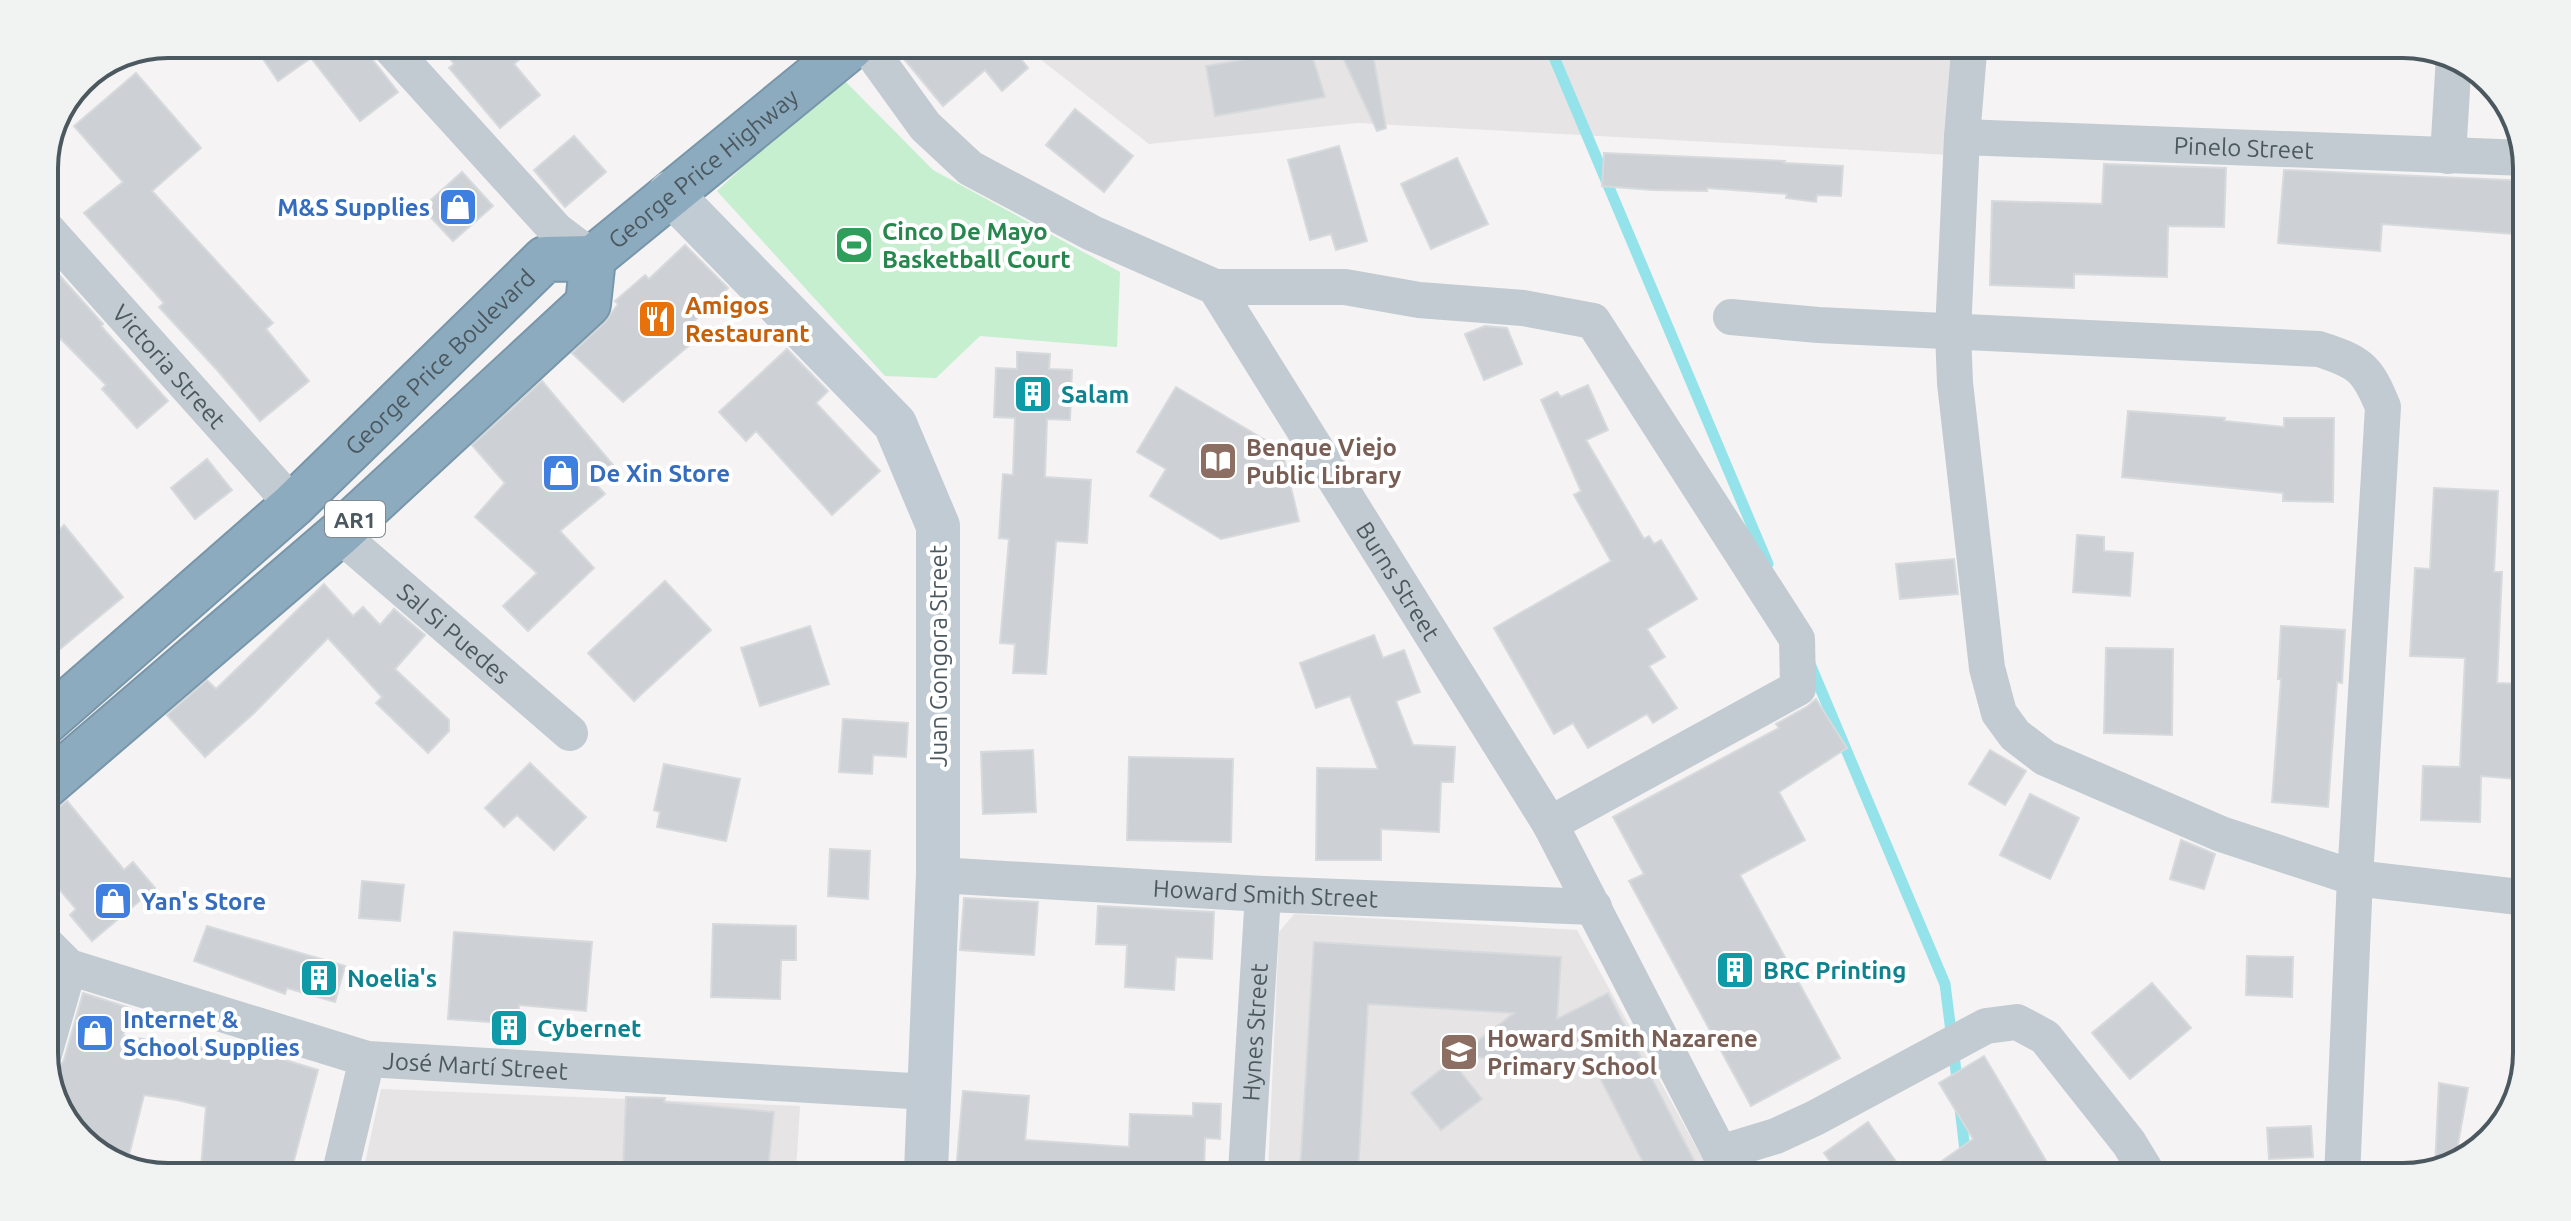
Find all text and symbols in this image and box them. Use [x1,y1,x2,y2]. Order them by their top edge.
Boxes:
street label: George Price Highway [603,82,803,253]
street label: Pinelo Street [2173,131,2315,164]
shop icon: M&S Supplies [437,186,479,228]
place label: M&S Supplies [277,194,430,221]
place label: Cinco De Mayo Basketball Court [882,218,1071,273]
sports icon: Cinco De Mayo Basketball Court [833,224,875,266]
street label: George Price Boulevard [340,263,540,460]
place label: Amigos Restaurant [685,292,810,347]
restaurant icon: Amigos Restaurant [636,298,678,340]
street label: Victoria Street [107,299,232,434]
building icon: Salam [1012,373,1054,415]
place label: Salam [1061,381,1129,408]
place label: Benque Viejo Public Library [1246,434,1402,489]
library icon: Benque Viejo Public Library [1197,440,1239,482]
shop icon: De Xin Store [540,452,582,494]
place label: De Xin Store [589,460,730,487]
road number: AR1 [325,501,385,537]
street label: Burns Street [1351,517,1446,646]
street label: Juan Gongora Street [925,544,952,767]
street label: Sal Si Puedes [392,577,516,689]
street label: Howard Smith Street [1152,874,1379,912]
shop icon: Yan's Store [92,880,134,922]
place label: Yan's Store [141,888,266,915]
building icon: BRC Printing [1714,949,1756,991]
building icon: Noelia's [298,957,340,999]
place label: BRC Printing [1763,957,1906,984]
street label: Hynes Street [1237,962,1272,1102]
place label: Noelia's [347,965,437,992]
place label: Internet & School Supplies [123,1006,300,1061]
building icon: Cybernet [488,1007,530,1049]
shop icon: Internet & School Supplies [74,1012,116,1054]
place label: Cybernet [537,1015,641,1042]
place label: Howard Smith Nazarene Primary School [1487,1025,1758,1080]
school or university icon: Howard Smith Nazarene Primary School [1438,1031,1480,1073]
street label: José Martí Street [382,1046,569,1084]

